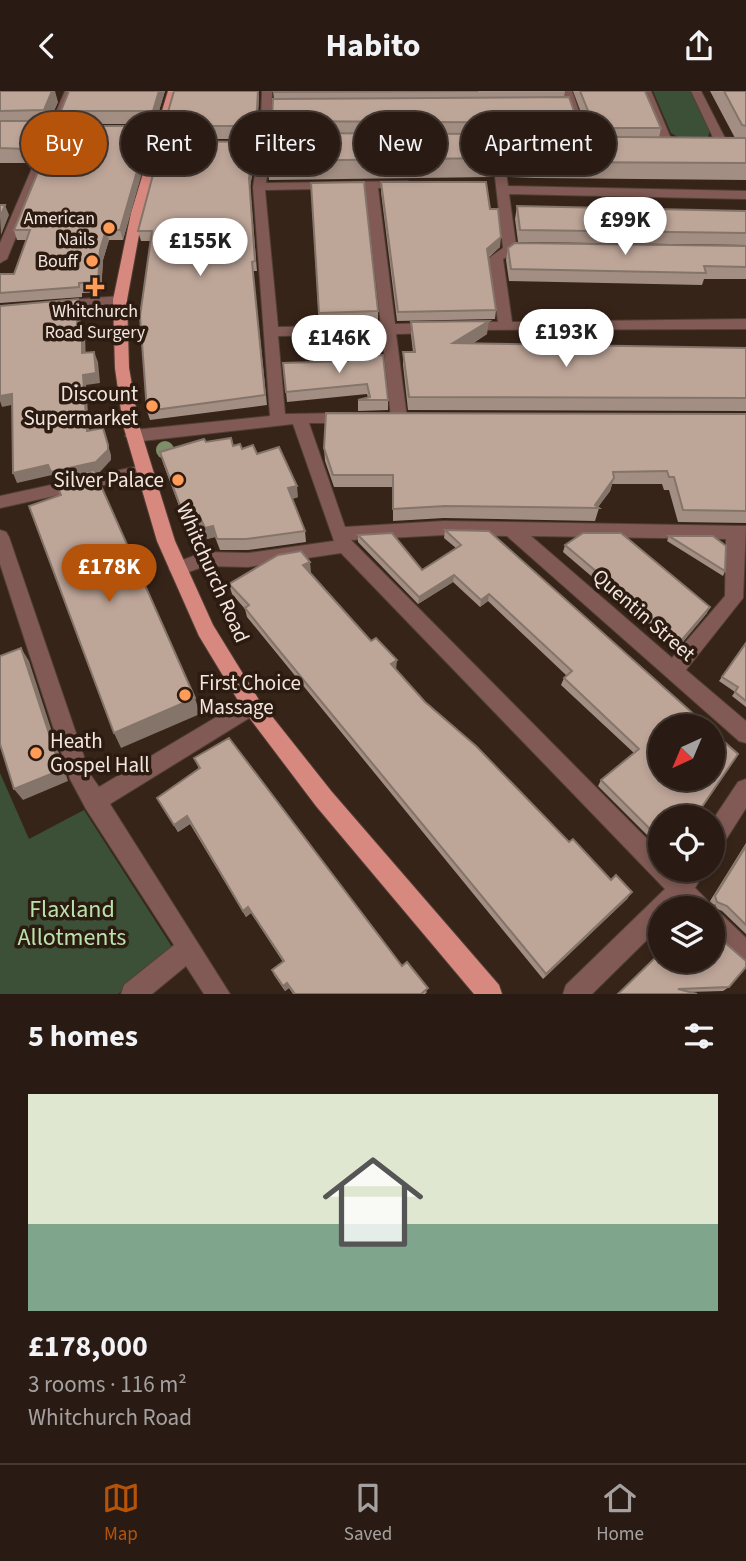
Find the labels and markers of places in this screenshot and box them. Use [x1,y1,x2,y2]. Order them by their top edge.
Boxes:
pin: £99K [584,197,666,257]
place label: American Nails [24,206,95,252]
pin: £155K [151,219,249,278]
marker: American Nails [101,220,117,236]
place label: Bouff [37,249,79,274]
marker: Bouff [84,253,100,269]
marker: Whitchurch Road Surgery [85,277,105,297]
place label: Whitchurch Road Surgery [45,299,146,345]
pin: £193K [517,309,615,369]
pin: £146K [290,315,388,375]
place label: Discount Supermarket [23,379,138,433]
marker: Discount Supermarket [144,398,160,414]
place label: Silver Palace [54,465,164,495]
marker: Silver Palace [170,472,186,488]
pin: £178K [60,545,158,604]
place label: First Choice Massage [199,668,301,722]
marker: First Choice Massage [177,687,193,703]
place label: Heath Gospel Hall [50,726,150,780]
marker: Heath Gospel Hall [28,745,44,761]

